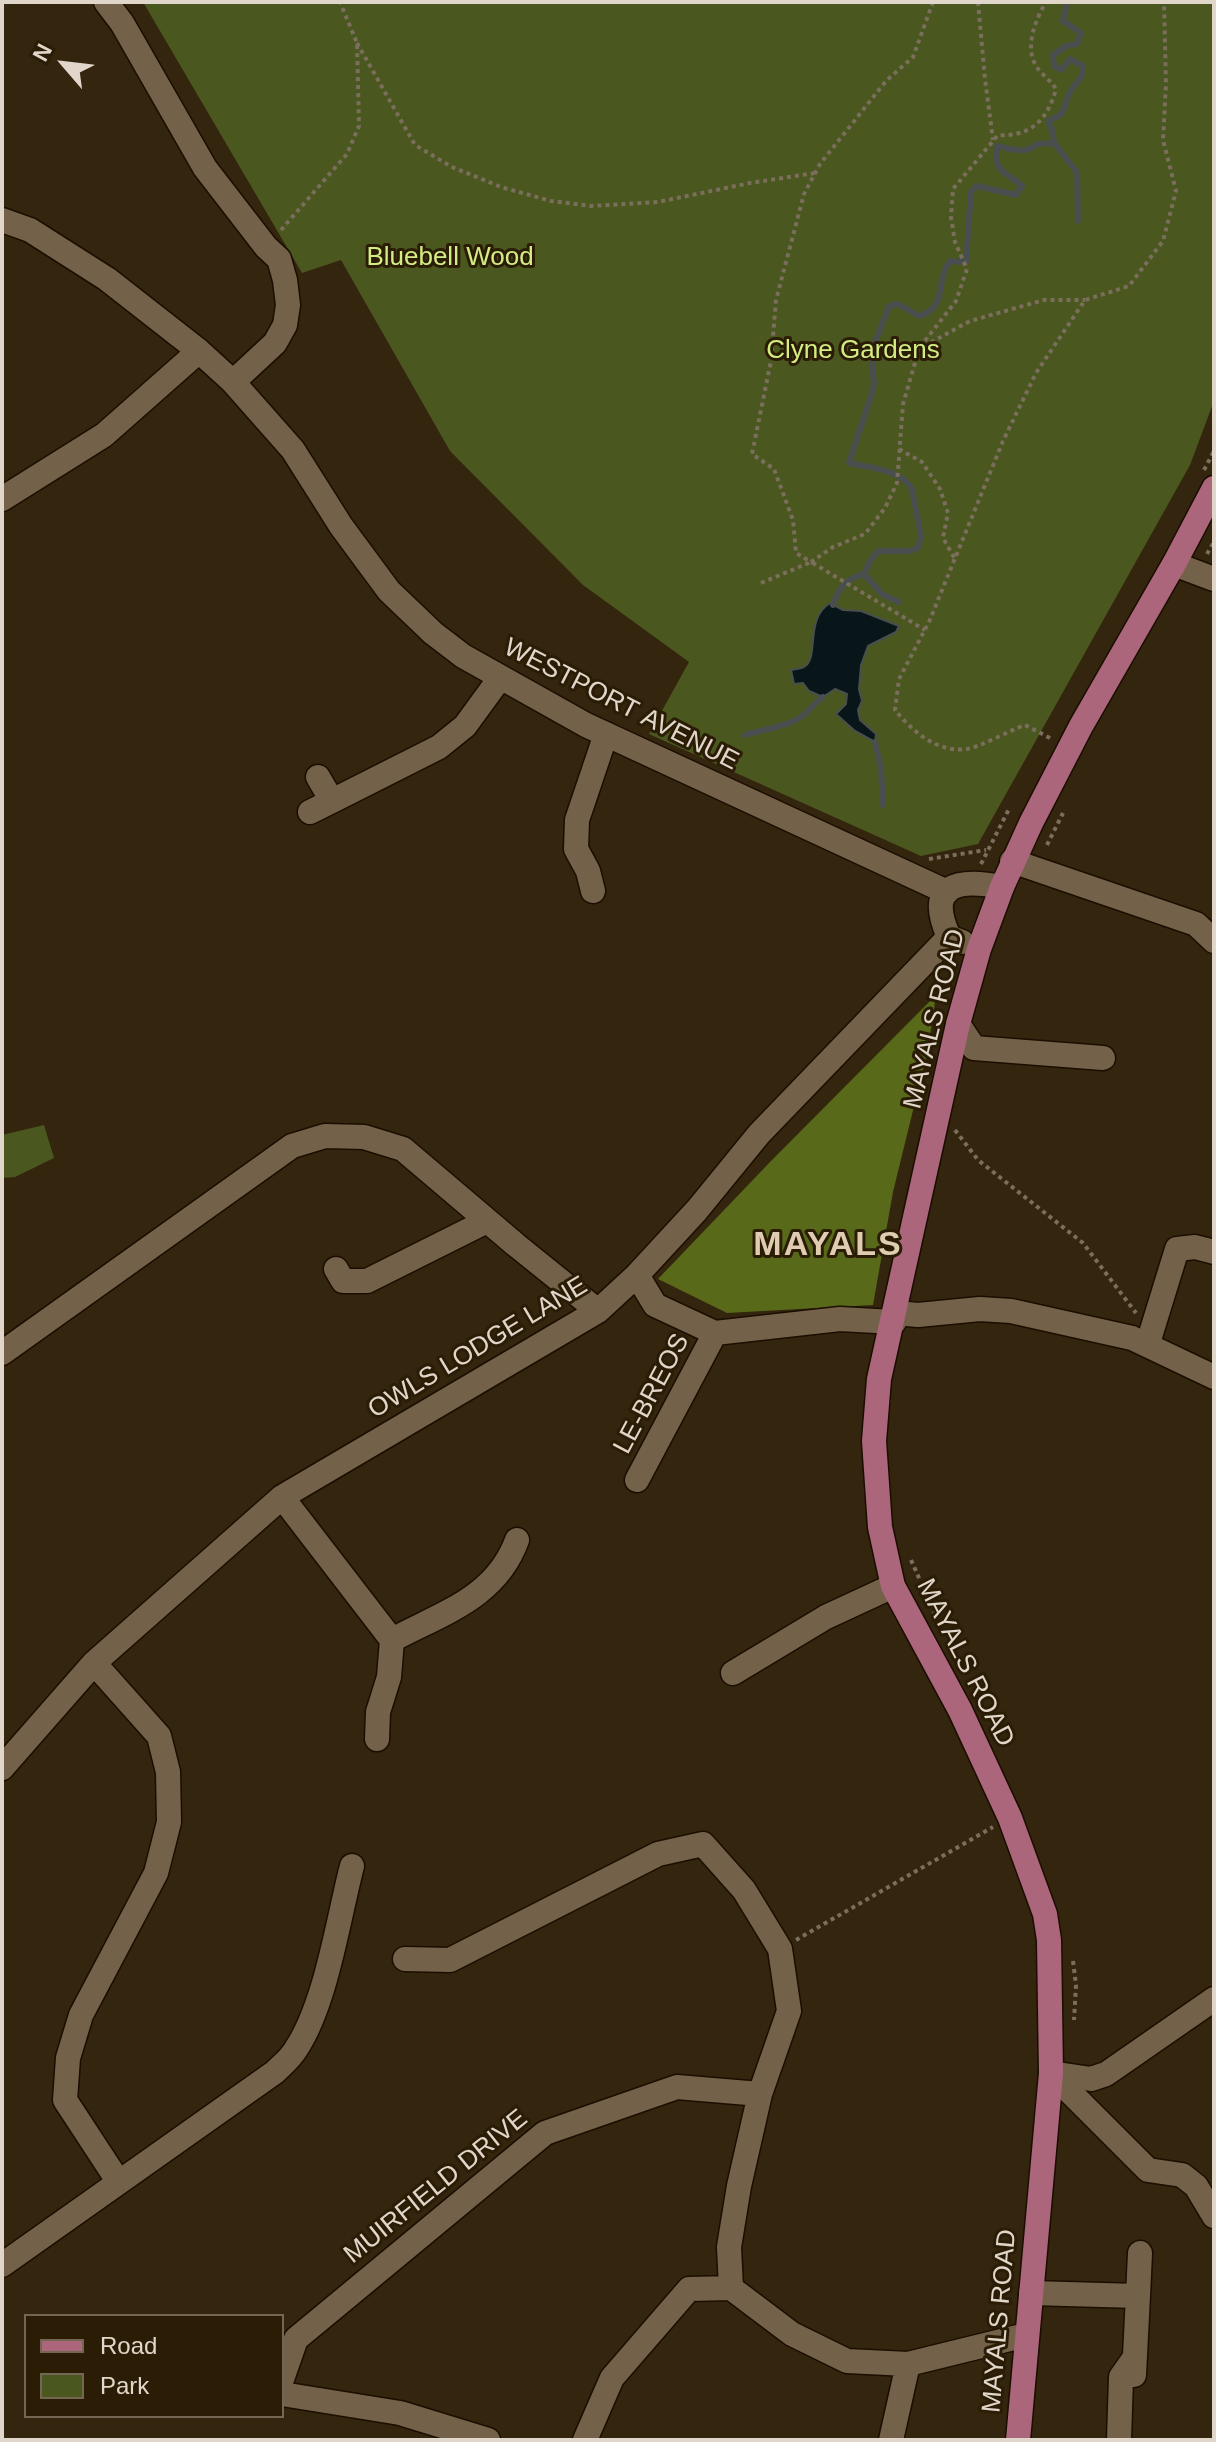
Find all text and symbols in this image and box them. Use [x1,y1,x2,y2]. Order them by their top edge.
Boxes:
north arrow [24,24,104,104]
text: N [28,40,57,65]
park label: Bluebell Wood [366,242,534,274]
park label: Clyne Gardens [766,335,940,367]
street label: WESTPORT AVENUE [498,632,744,778]
street label: MAYALS ROAD [898,926,972,1112]
district label: MAYALS [753,1226,903,1266]
street label: OWLS LODGE LANE [363,1270,593,1426]
street label: LE-BREOS [607,1329,697,1459]
street label: MAYALS ROAD [909,1574,1021,1752]
street label: MUIRFIELD DRIVE [338,2104,534,2270]
street label: MAYALS ROAD [976,2228,1024,2414]
legend [24,2314,284,2418]
text: Road [100,2332,157,2359]
text: Park [100,2372,149,2399]

